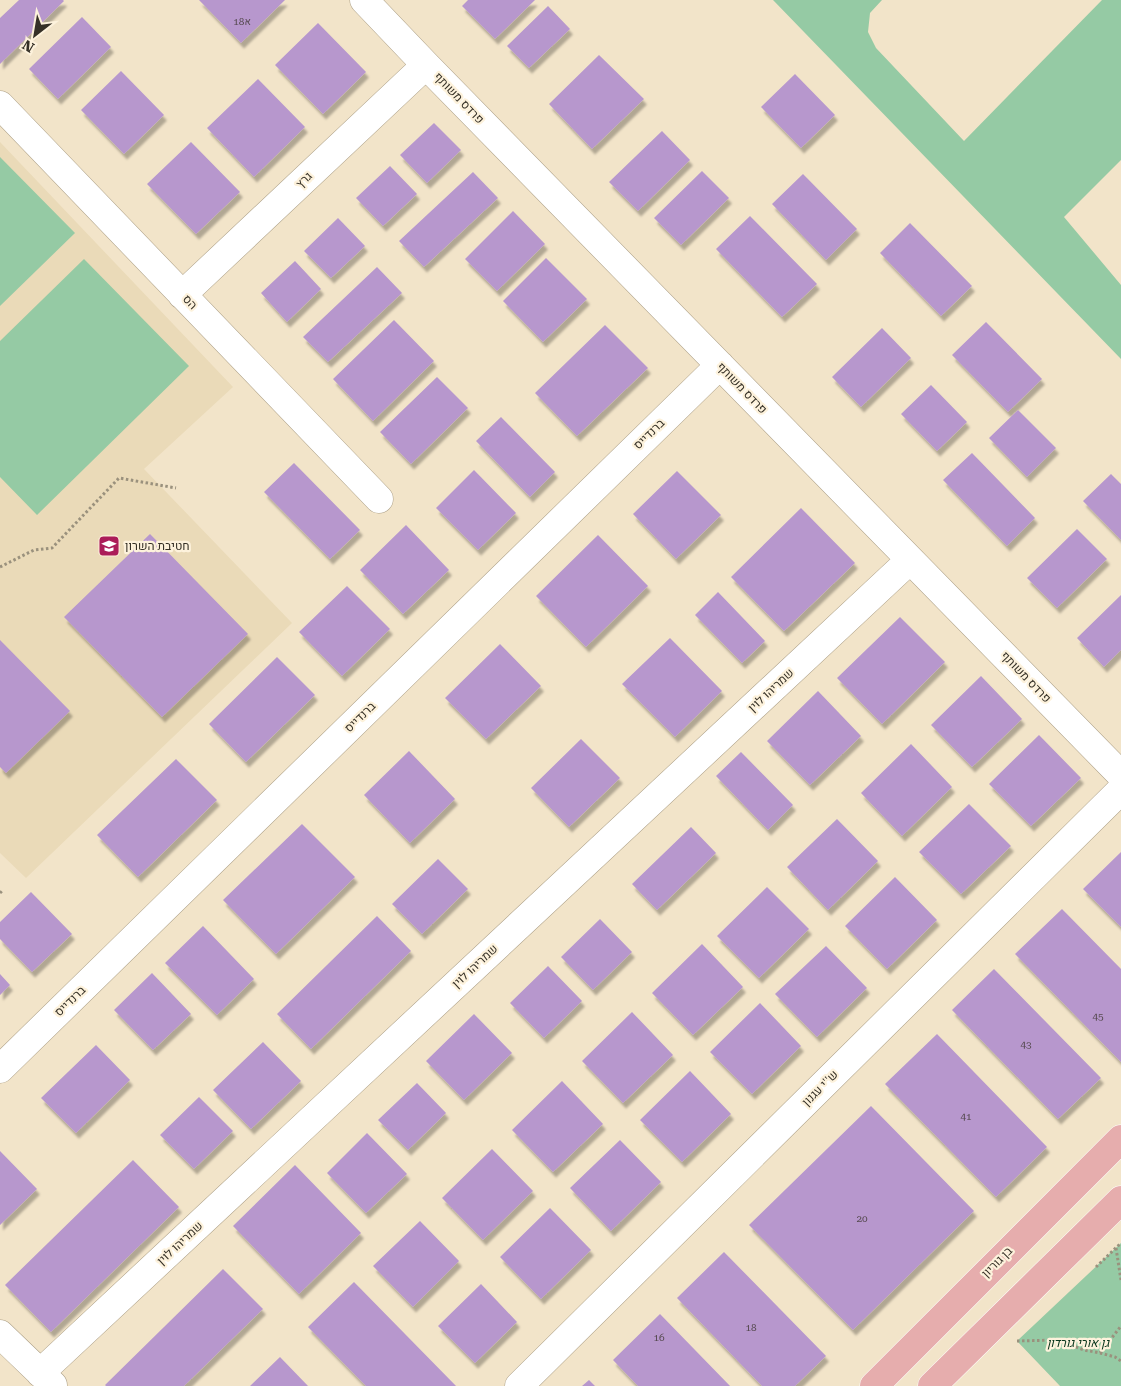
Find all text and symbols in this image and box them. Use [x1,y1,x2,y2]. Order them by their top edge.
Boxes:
north arrow [10,10,60,60]
house number: 18א [233,16,251,27]
text: N [19,36,37,56]
street label: פרדס משותף [431,70,487,126]
street label: גרץ [293,169,315,191]
street label: הס [180,292,200,312]
street label: פרדס משותף [714,360,770,416]
street label: ברנדייס [631,415,668,452]
school or university icon: חטיבת השרון [97,534,121,558]
place label: חטיבת השרון [125,539,190,553]
street label: פרדס משותף [998,649,1054,705]
street label: שמריהו לוין [745,665,797,715]
street label: ברנדייס [342,698,379,735]
street label: שמריהו לוין [449,941,501,991]
street label: ברנדייס [52,982,89,1019]
house number: 45 [1092,1011,1104,1022]
house number: 43 [1020,1039,1032,1050]
street label: ש''י עגנון [799,1067,841,1109]
house number: 41 [960,1111,972,1122]
house number: 20 [856,1213,868,1224]
street label: שמריהו לוין [154,1218,206,1268]
street label: בן גוריון [979,1243,1016,1280]
house number: 18 [745,1322,757,1333]
house number: 16 [653,1332,665,1343]
park label: גן אורי גורדון [1047,1336,1110,1350]

